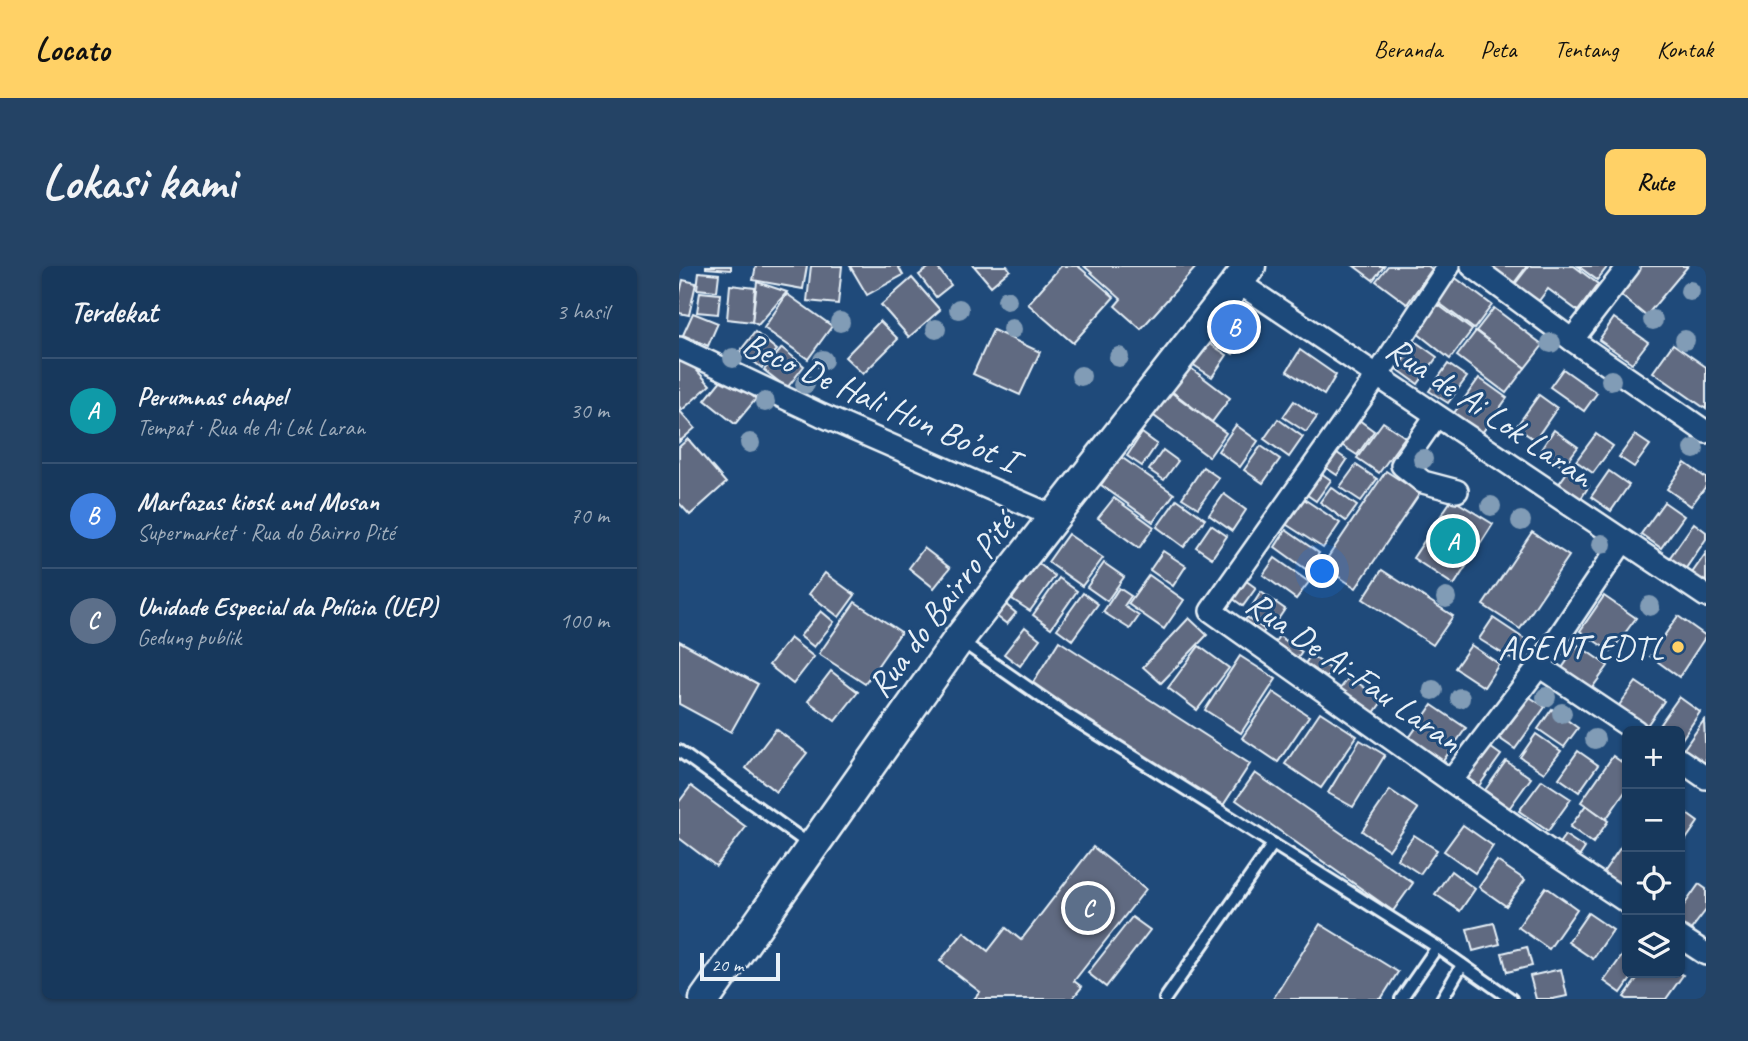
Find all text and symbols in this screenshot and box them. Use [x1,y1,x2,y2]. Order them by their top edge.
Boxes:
text: Locato [35,28,109,70]
text: Beranda [1374,34,1442,64]
text: Peta [1480,34,1516,64]
text: Tentang [1554,34,1619,64]
text: Kontak [1657,34,1713,64]
button: Rute [1605,149,1706,215]
text: Lokasi kami [42,151,235,213]
text: Terdekat [70,293,158,331]
text: 3 hasil [556,297,609,326]
pin: B [1211,301,1257,353]
street label: Beco De Hali Hun Bo’ot I [735,321,1032,486]
street label: Rua de Ai Lok Laran [1378,326,1604,499]
text: Perumnas chapel [137,380,287,413]
text: A [87,396,99,425]
text: 30 m [570,396,609,425]
text: Tempat · Rua de Ai Lok Laran [137,413,365,442]
text: Marfazas kiosk and Mosan [137,485,379,518]
street label: Rua do Bairro Pité [857,499,1029,706]
text: B [87,501,99,530]
text: 70 m [570,501,609,530]
pin: A [1430,515,1476,567]
text: Supermarket · Rua do Bairro Pité [137,518,395,547]
your location [1305,554,1339,588]
street label: Rua De Ai-Fau Laran [1237,581,1471,763]
text: Unidade Especial da Polícia (UEP) [137,590,438,623]
text: C [88,606,98,635]
text: 100 m [560,606,609,635]
text: Gedung publik [137,623,241,652]
place label: AGENT EDTL [1498,625,1665,670]
marker: AGENT EDTL [1670,639,1686,655]
map controls [1622,726,1685,978]
button: + [1622,726,1685,789]
button: − [1622,789,1685,852]
button: locate [1622,852,1685,915]
pin: C [1065,882,1111,934]
button: layers [1622,915,1685,978]
scale bar [700,950,781,982]
text: 20 m [711,953,743,977]

